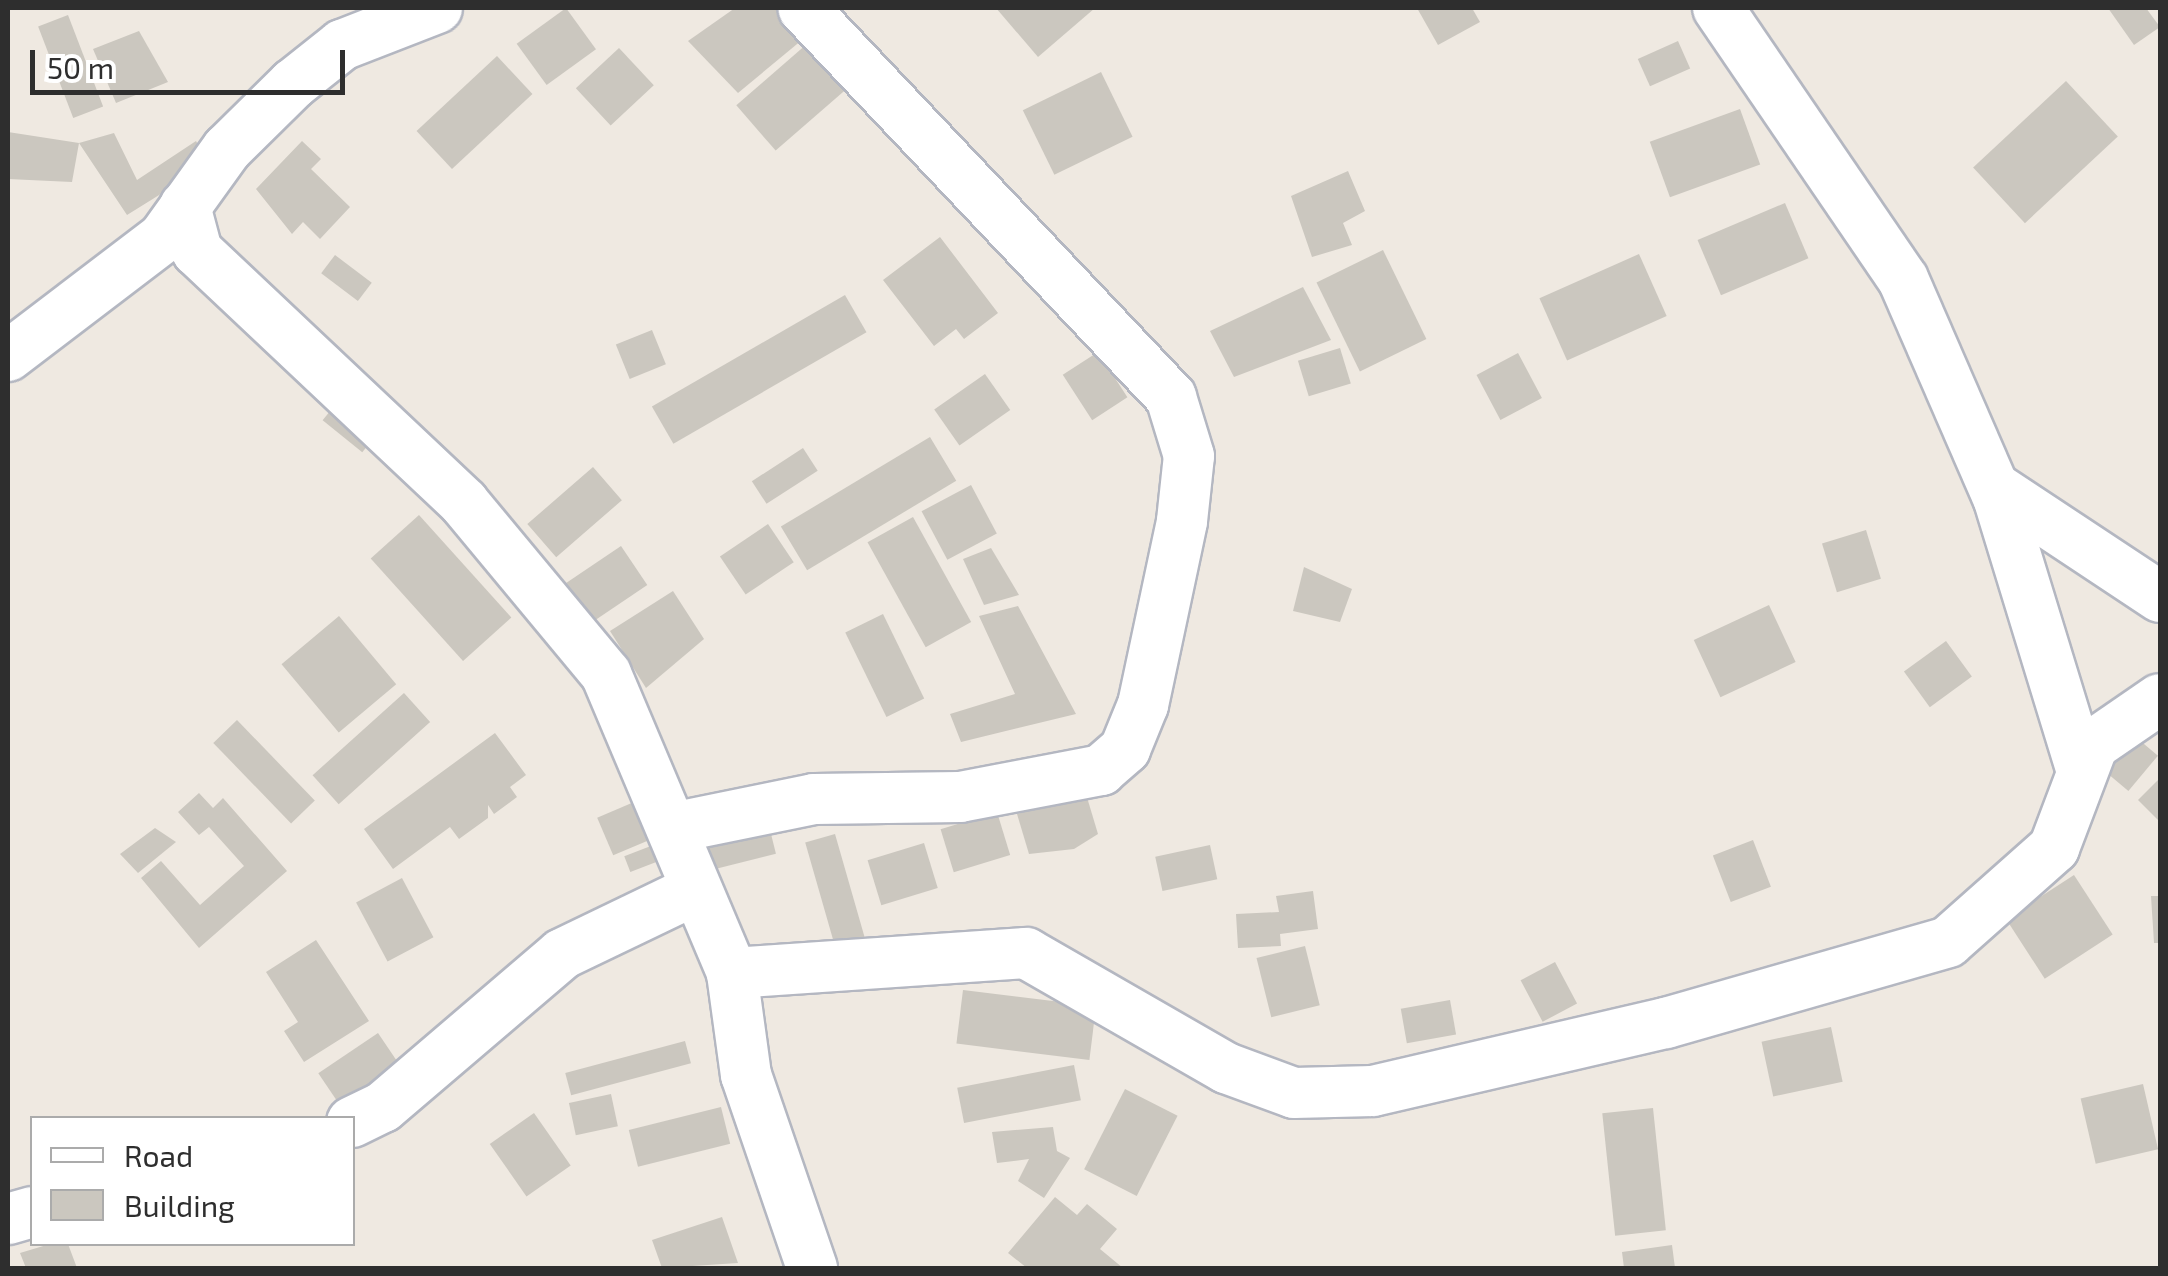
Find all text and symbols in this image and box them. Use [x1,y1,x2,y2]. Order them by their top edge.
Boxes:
scale bar [35,30,350,92]
text: 50 m [47,49,114,85]
legend [30,1116,355,1246]
text: Road [124,1137,193,1173]
text: Building [124,1187,235,1223]

